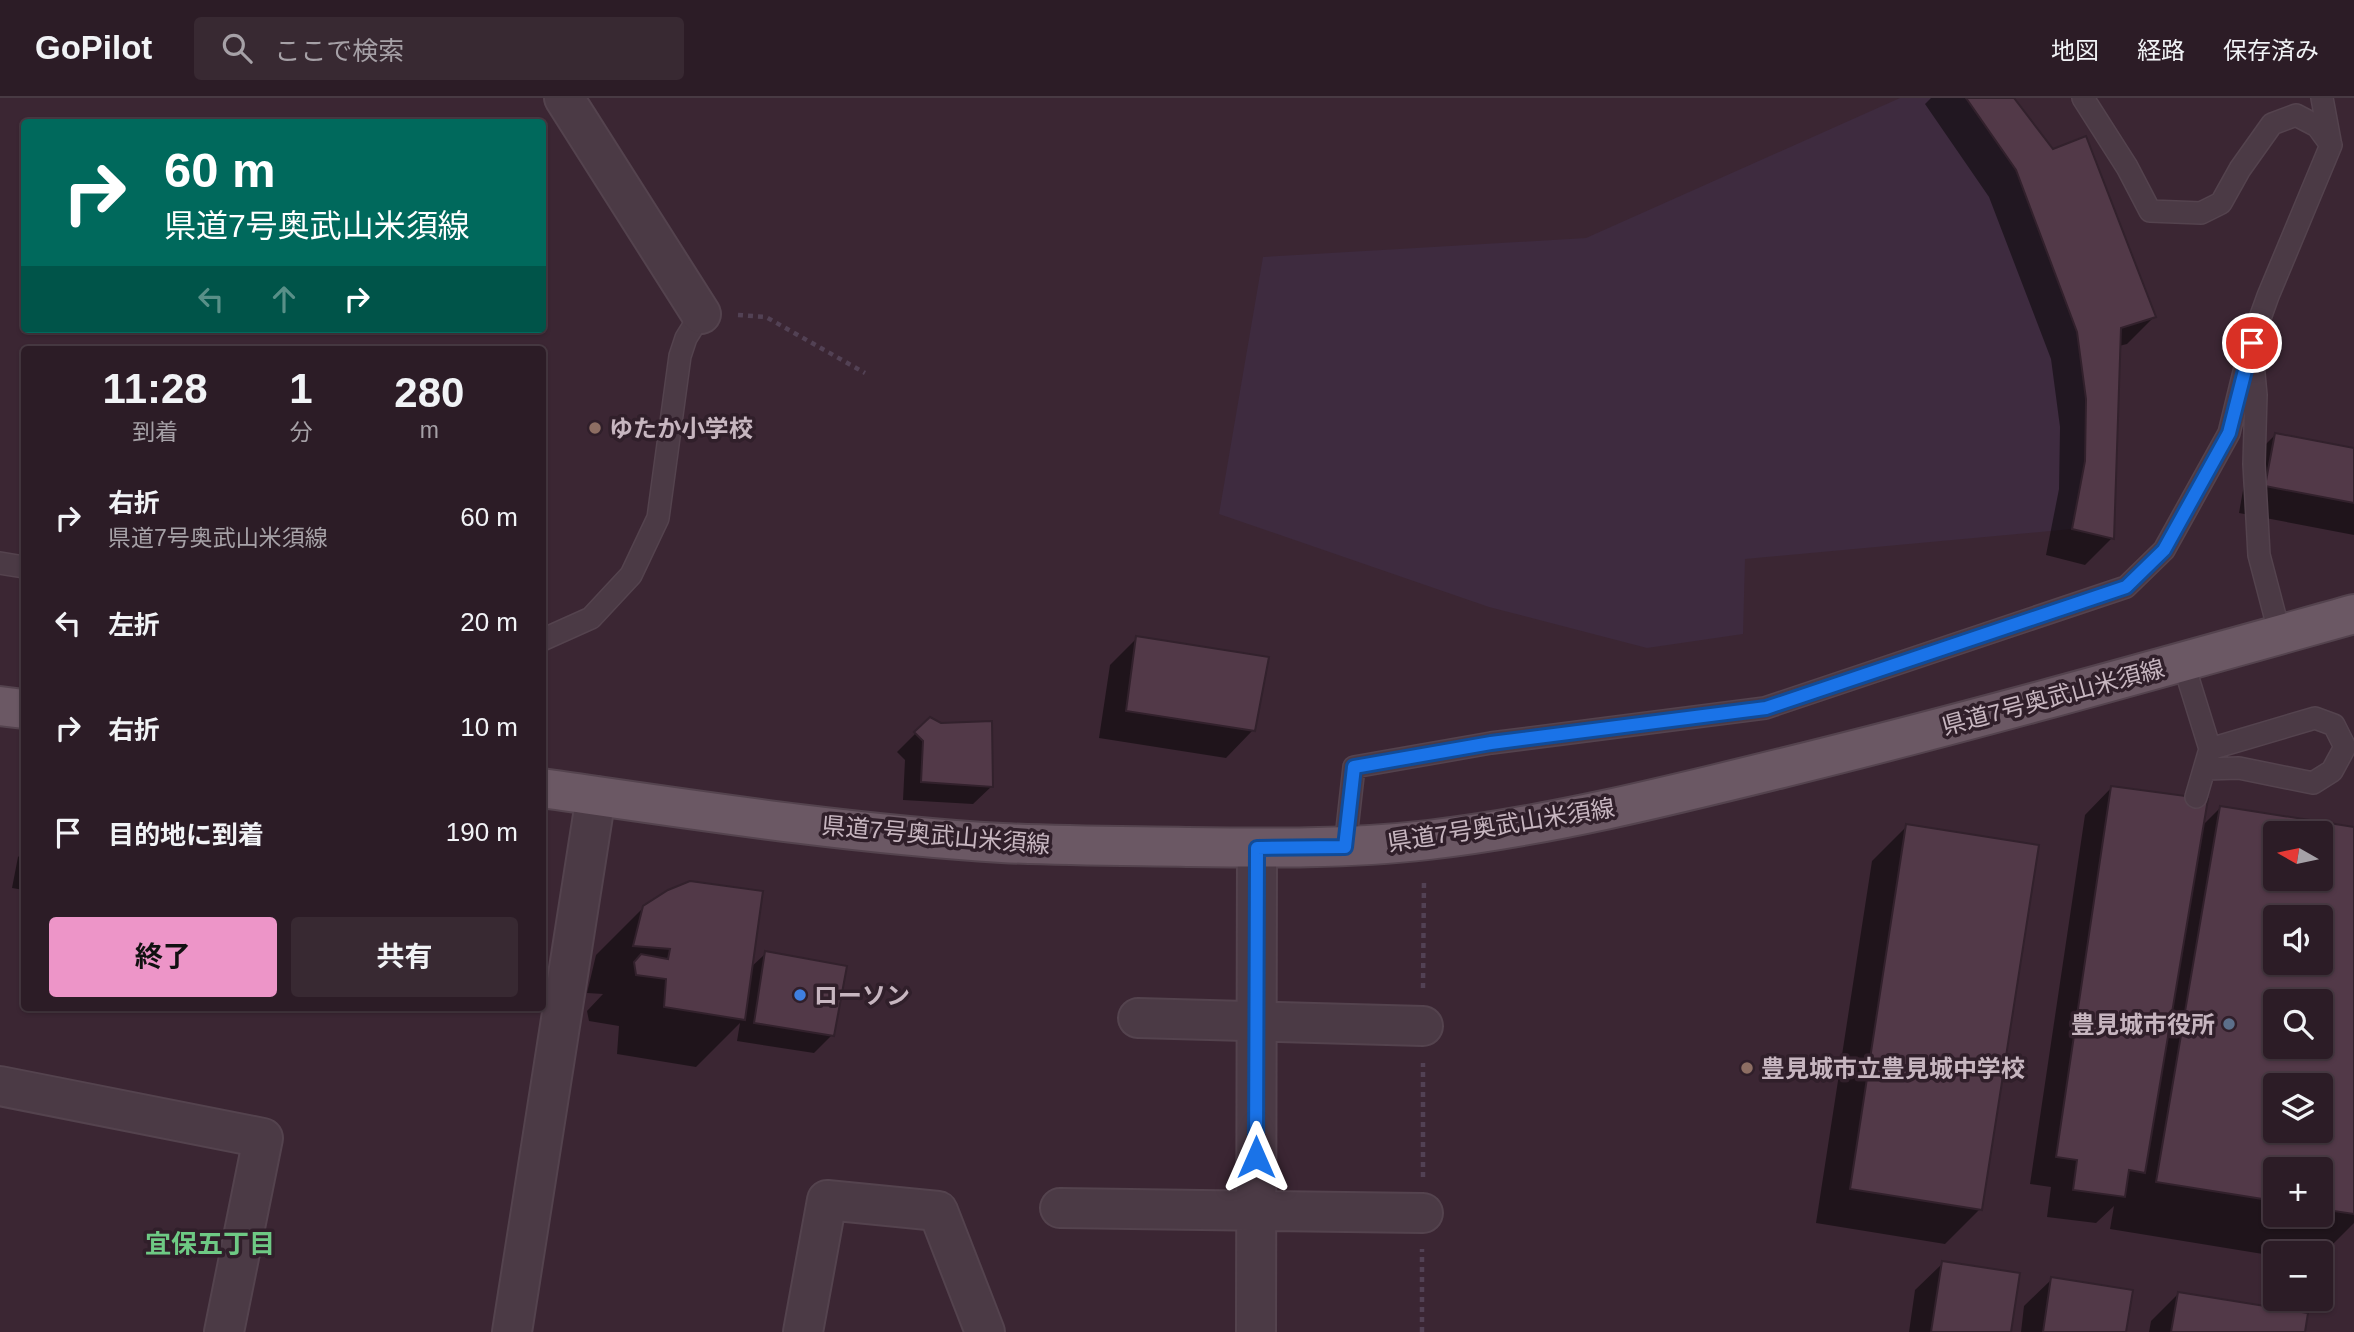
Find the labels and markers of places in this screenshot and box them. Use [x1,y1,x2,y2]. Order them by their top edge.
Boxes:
pin [2222,313,2282,373]
place label: ゆたか小学校 [609,415,753,442]
marker: ゆたか小学校 [587,420,603,436]
place label: ローソン [814,982,910,1009]
marker: ローソン [792,987,808,1003]
place label: 豊見城市役所 [2071,1011,2215,1038]
marker: 豊見城市役所 [2221,1016,2237,1032]
place label: 豊見城市立豊見城中学校 [1761,1055,2025,1082]
marker: 豊見城市立豊見城中学校 [1739,1060,1755,1076]

